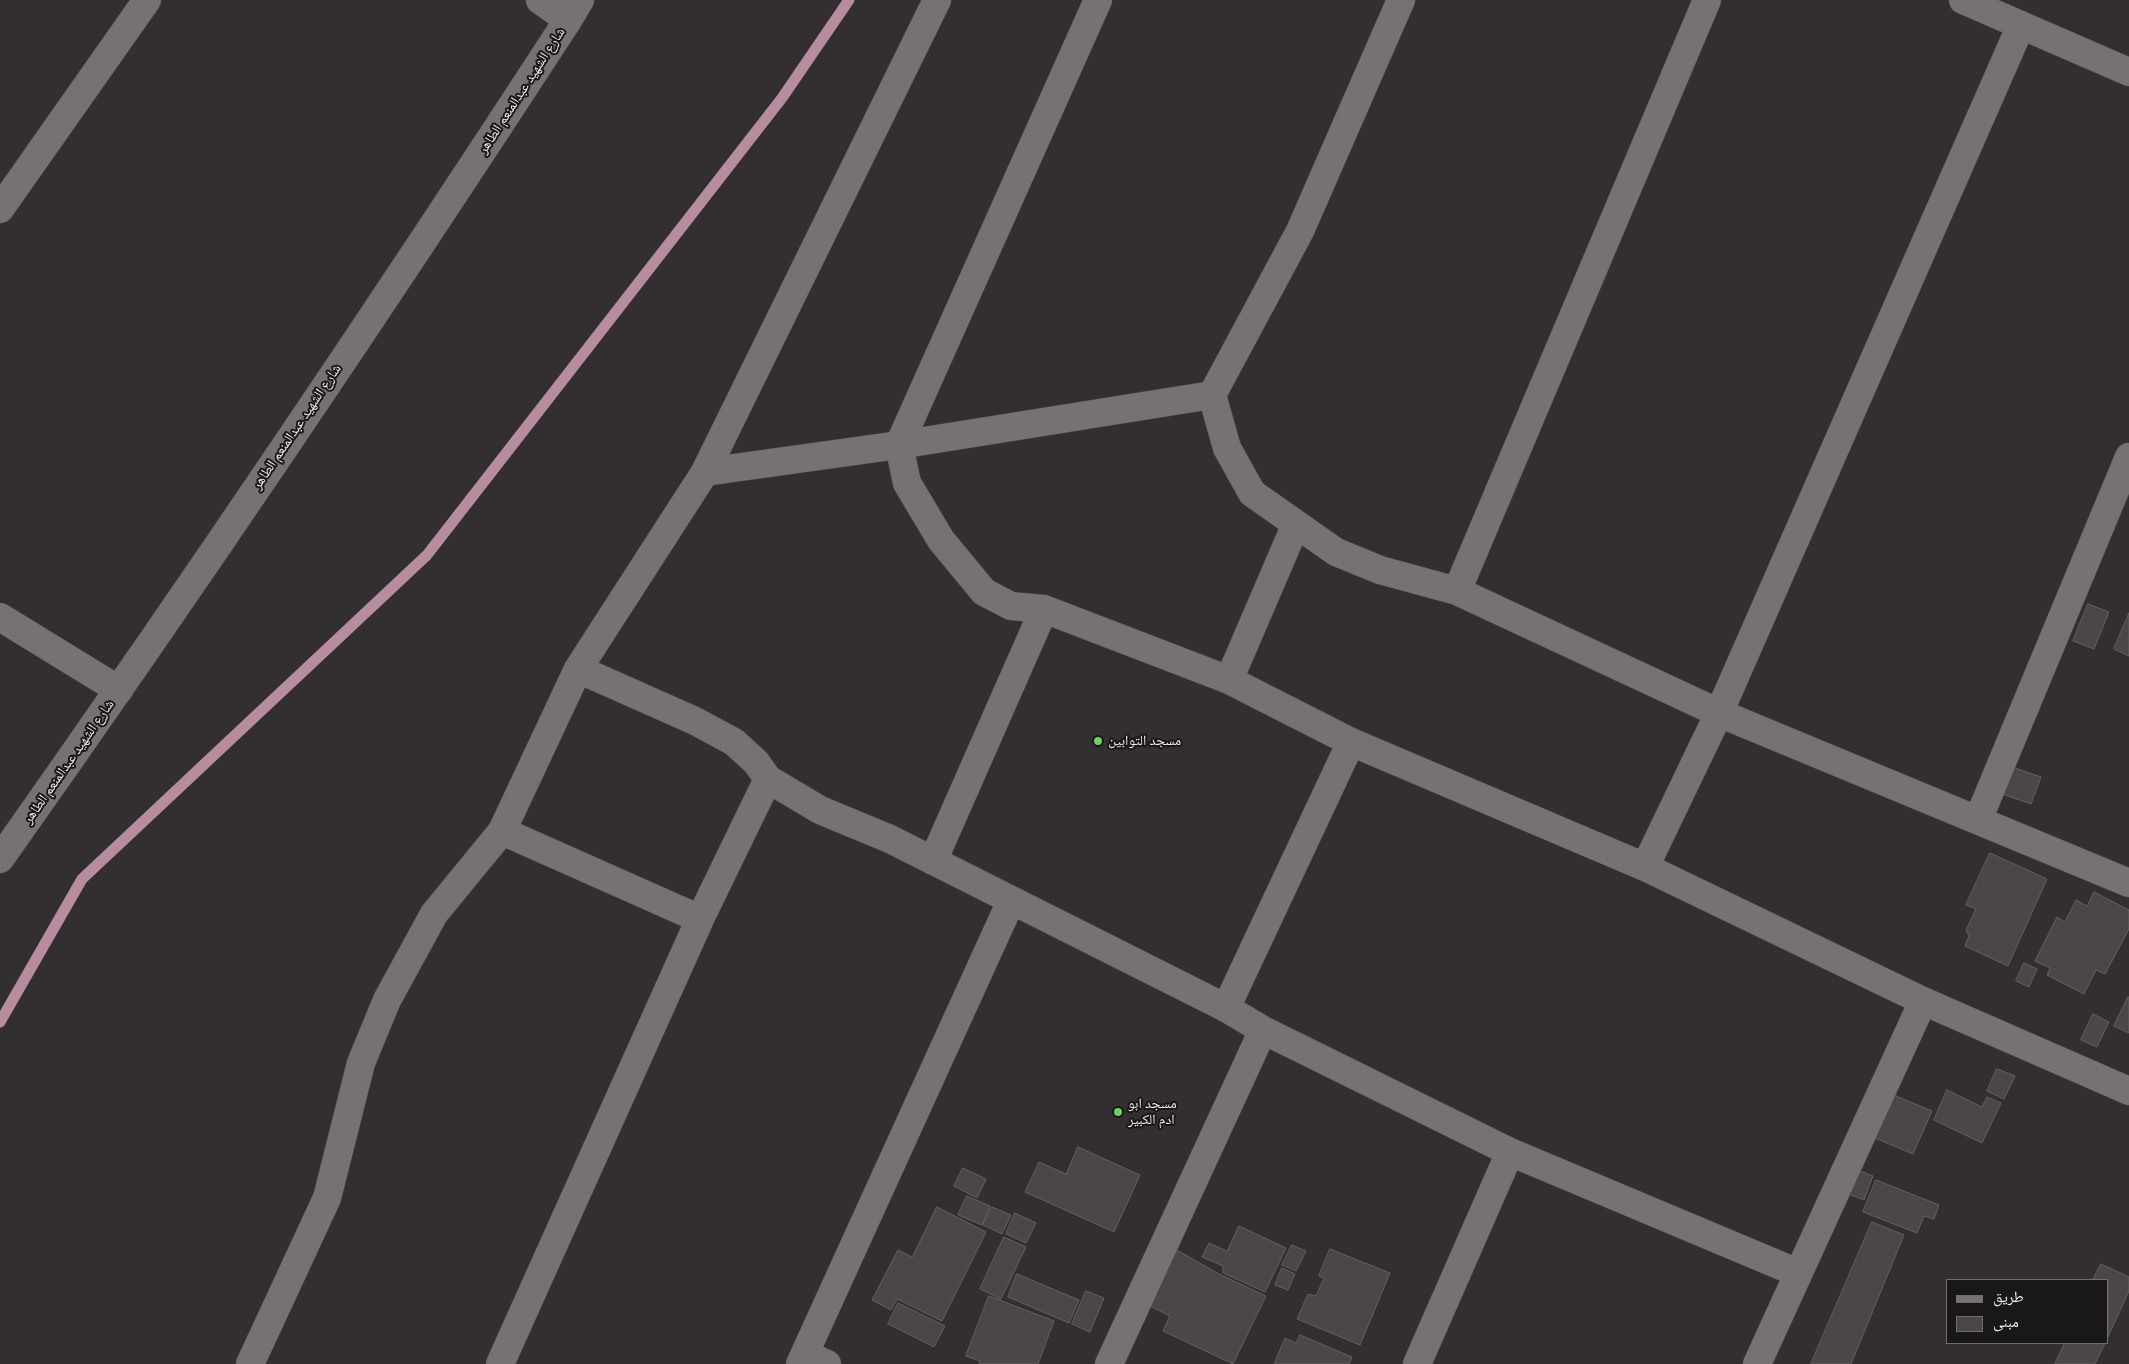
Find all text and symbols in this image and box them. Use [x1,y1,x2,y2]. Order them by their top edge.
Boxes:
street label: شارع الشهيد عبدالمنعم الطاهر [475,25,569,157]
street label: شارع الشهيد عبدالمنعم الطاهر [249,361,345,493]
street label: شارع الشهيد عبدالمنعم الطاهر [20,697,118,827]
place label: مسجد التوابين [1108,733,1181,749]
marker: مسجد التوابين [1092,735,1104,747]
place label: مسجد ابو ادم الكبير [1128,1096,1177,1128]
marker: مسجد ابو ادم الكبير [1112,1106,1124,1118]
legend [1946,1279,2109,1344]
text: طريق [1993,1286,2024,1307]
text: مبنى [1993,1311,2019,1332]

